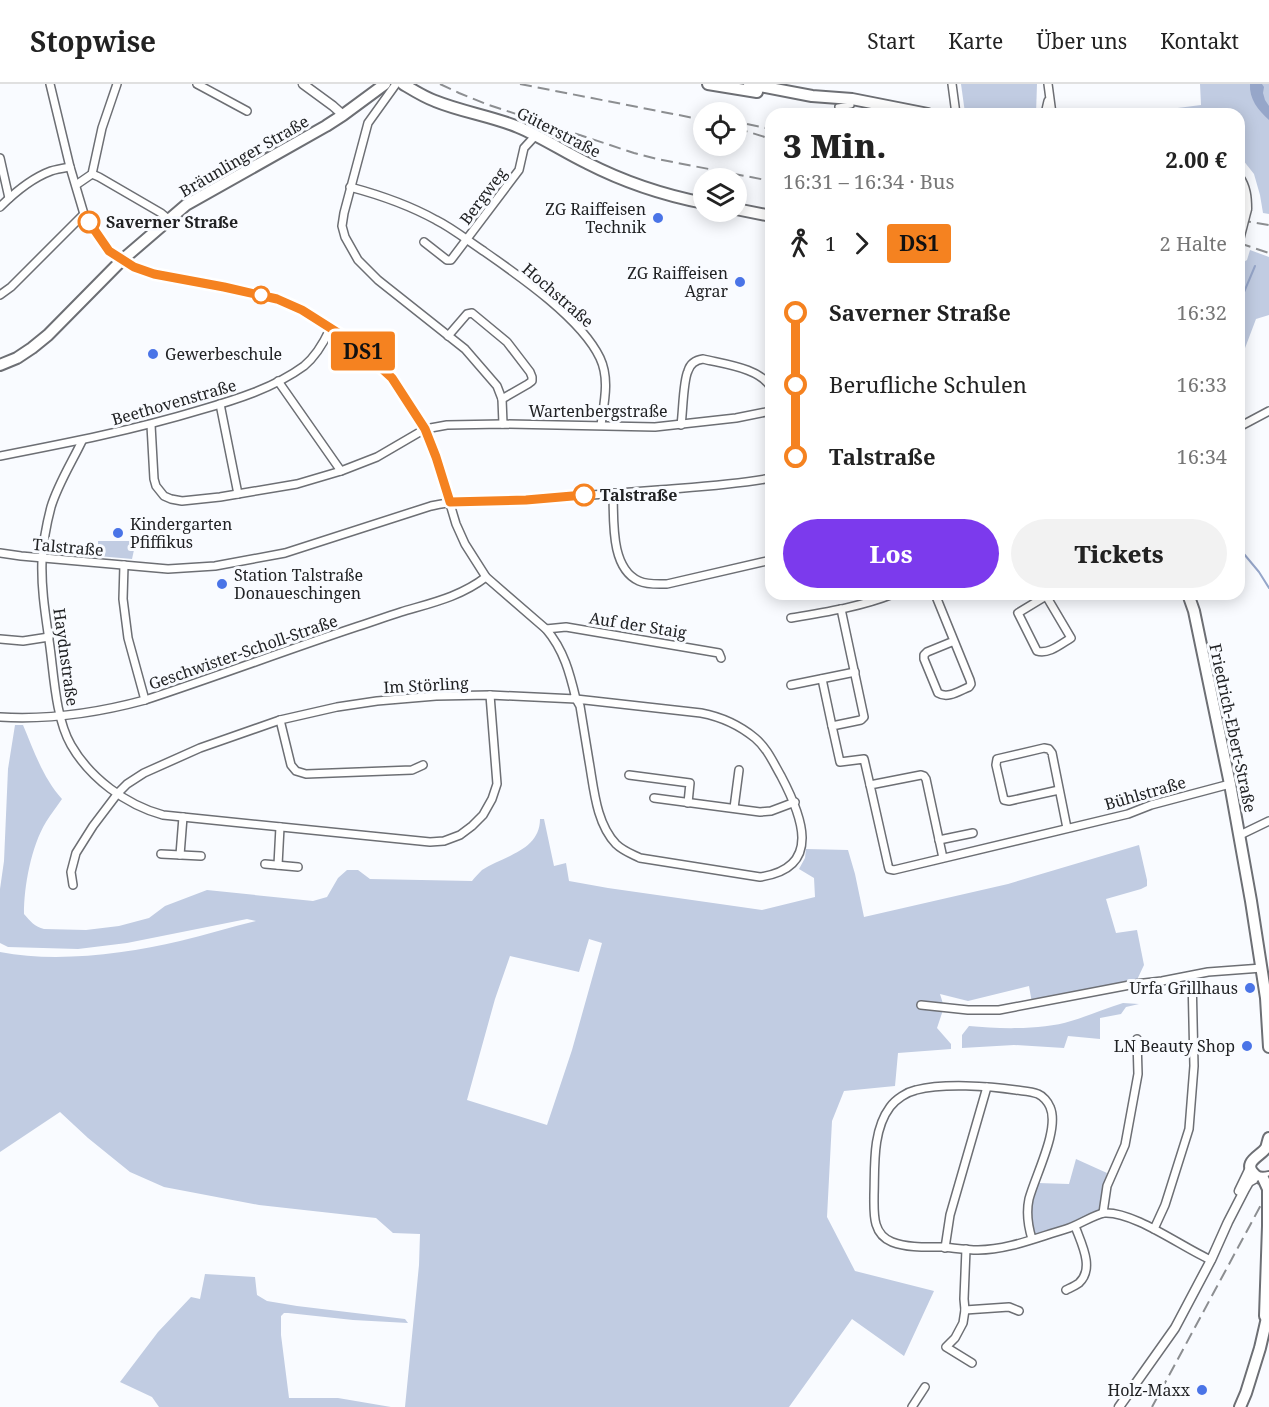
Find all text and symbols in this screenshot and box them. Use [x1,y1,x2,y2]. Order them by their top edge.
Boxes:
text: Stopwise [30,22,156,60]
text: Start [867,27,915,55]
text: Karte [948,27,1003,55]
text: Über uns [1036,27,1127,55]
text: Kontakt [1160,27,1239,55]
street label: Güterstraße [513,101,605,163]
map controls [693,102,747,222]
button: locate [693,102,747,156]
street label: Bräunlinger Straße [175,110,313,202]
text: 3 Min. [783,123,887,168]
text: 2.00 € [1165,144,1227,174]
street label: Bergweg [454,163,512,229]
button: layers [693,168,747,222]
text: 16:31 – 16:34 · Bus [783,168,954,195]
place label: ZG Raiffeisen Technik [545,198,647,238]
marker: Saverner Straße [78,211,100,233]
place label: Saverner Straße [106,211,238,233]
marker: ZG Raiffeisen Technik [651,211,665,225]
icon: walk [783,227,816,260]
icon: forward [845,227,878,260]
text: DS1 [899,229,939,257]
text: 1 [825,230,836,257]
text: 2 Halte [1160,230,1227,257]
street label: Hochstraße [518,258,598,332]
place label: ZG Raiffeisen Agrar [627,262,728,302]
marker: ZG Raiffeisen Agrar [733,275,747,289]
unlabelled marker [252,286,270,304]
text: Saverner Straße [829,297,1011,327]
text: 16:32 [1177,299,1227,326]
line badge: DS1 [328,332,398,370]
text: DS1 [343,337,383,365]
place label: Gewerbeschule [165,343,282,365]
marker: Gewerbeschule [146,347,160,361]
text: Berufliche Schulen [829,369,1027,399]
text: 16:33 [1177,371,1227,398]
street label: Beethovenstraße [109,374,239,430]
street label: Wartenbergstraße [528,400,668,422]
text: Talstraße [829,441,936,471]
text: 16:34 [1177,443,1227,470]
marker: Talstraße [573,484,595,506]
place label: Talstraße [600,484,677,506]
place label: Kindergarten Pfiffikus [130,513,232,553]
button: Los [783,519,999,588]
button: Tickets [1011,519,1227,588]
marker: Kindergarten Pfiffikus [111,526,125,540]
street label: Talstraße [32,533,104,561]
place label: Station Talstraße Donaueschingen [234,564,363,604]
marker: Station Talstraße Donaueschingen [215,577,229,591]
street label: Auf der Staig [588,606,689,644]
street label: Haydnstraße [48,607,84,707]
street label: Geschwister-Scholl-Straße [146,609,340,695]
street label: Friedrich-Ebert-Straße [1204,642,1262,814]
street label: Im Störling [383,672,470,698]
street label: Bühlstraße [1102,771,1188,815]
place label: Urfa Grillhaus [1129,977,1238,999]
marker: Urfa Grillhaus [1243,981,1257,995]
place label: LN Beauty Shop [1114,1035,1235,1057]
marker: LN Beauty Shop [1240,1039,1254,1053]
place label: Holz-Maxx [1107,1379,1191,1401]
marker: Holz-Maxx [1195,1383,1209,1397]

